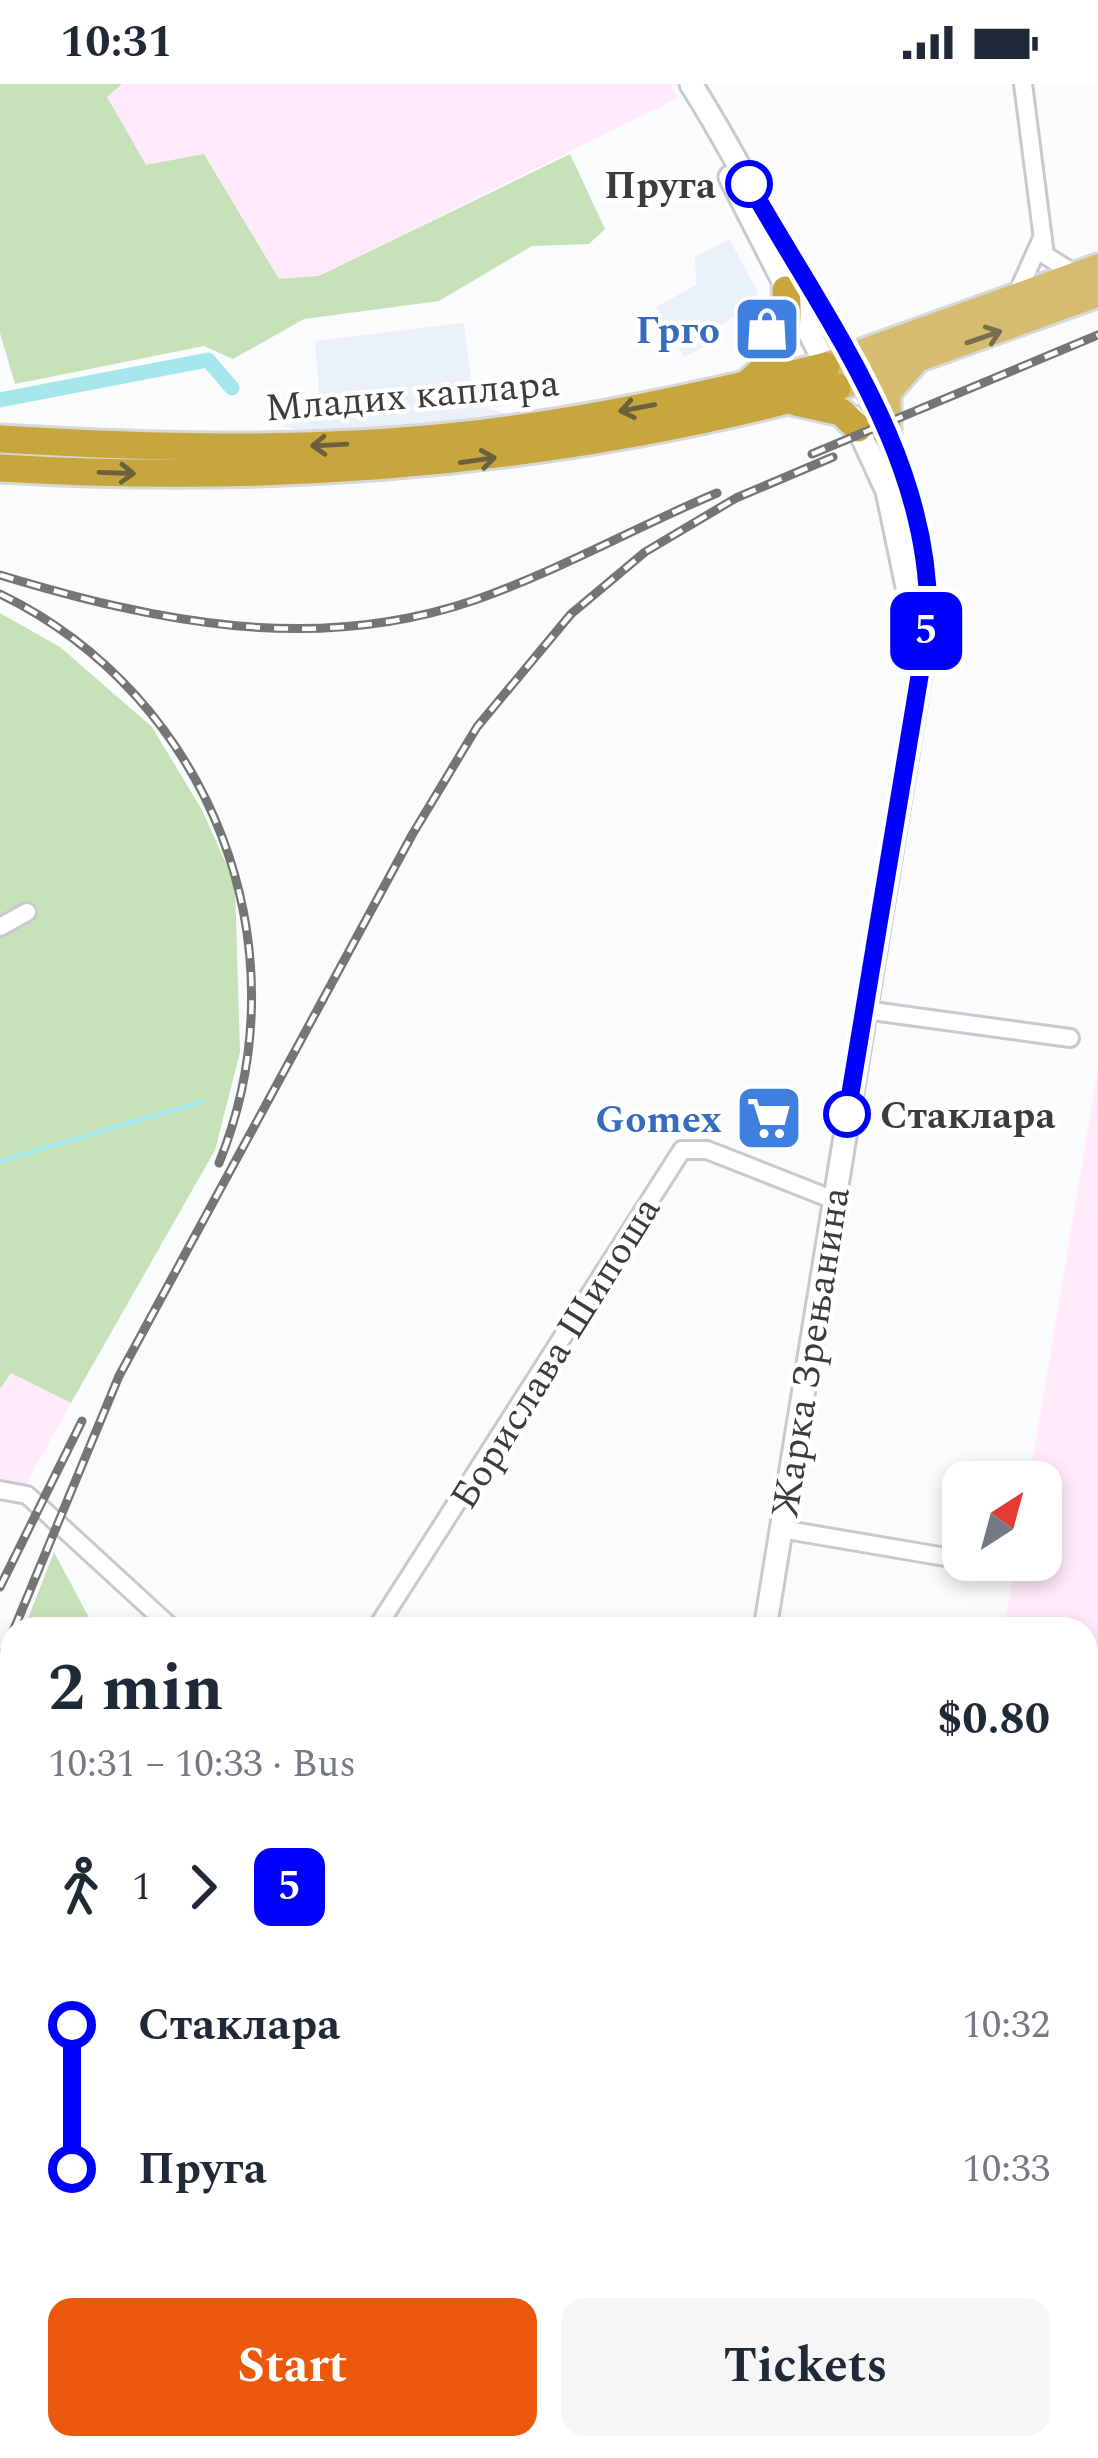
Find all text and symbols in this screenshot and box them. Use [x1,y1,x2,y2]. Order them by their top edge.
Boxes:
text: 10:31 [60,8,173,77]
place label: Пруга [604,157,716,216]
marker: Пруга [727,162,771,206]
shop icon: Грго [732,294,802,364]
place label: Грго [635,302,720,361]
one-way arrow [965,325,1002,346]
street label: Младих каплара [263,354,562,439]
one-way arrow [619,398,658,420]
one-way arrow [310,434,349,457]
one-way arrow [458,448,497,471]
one-way arrow [97,462,136,485]
line badge: 5 [887,592,965,670]
text: 5 [914,599,938,662]
supermarket icon: Gomex [734,1083,804,1153]
place label: Стаклара [880,1087,1055,1146]
place label: Gomex [595,1091,722,1150]
marker: Стаклара [825,1092,869,1136]
street label: Жарка Зрењанина [756,1183,867,1522]
street label: Борислава Шипоша [436,1185,676,1522]
north arrow [942,1461,1062,1581]
map controls [942,1461,1062,1581]
text: 2 min [48,1639,224,1740]
text: $0.80 [937,1685,1050,1754]
text: 10:31 – 10:33 · Bus [48,1735,356,1794]
icon: walk [48,1854,114,1920]
icon: forward [170,1854,236,1920]
text: 5 [278,1855,301,1918]
text: 1 [132,1858,152,1917]
text: Стаклара [138,1991,340,2060]
text: 10:32 [962,1996,1050,2055]
text: Пруга [138,2135,267,2204]
text: 10:33 [962,2140,1050,2199]
button: Start [48,2298,537,2436]
button: Tickets [561,2298,1050,2436]

